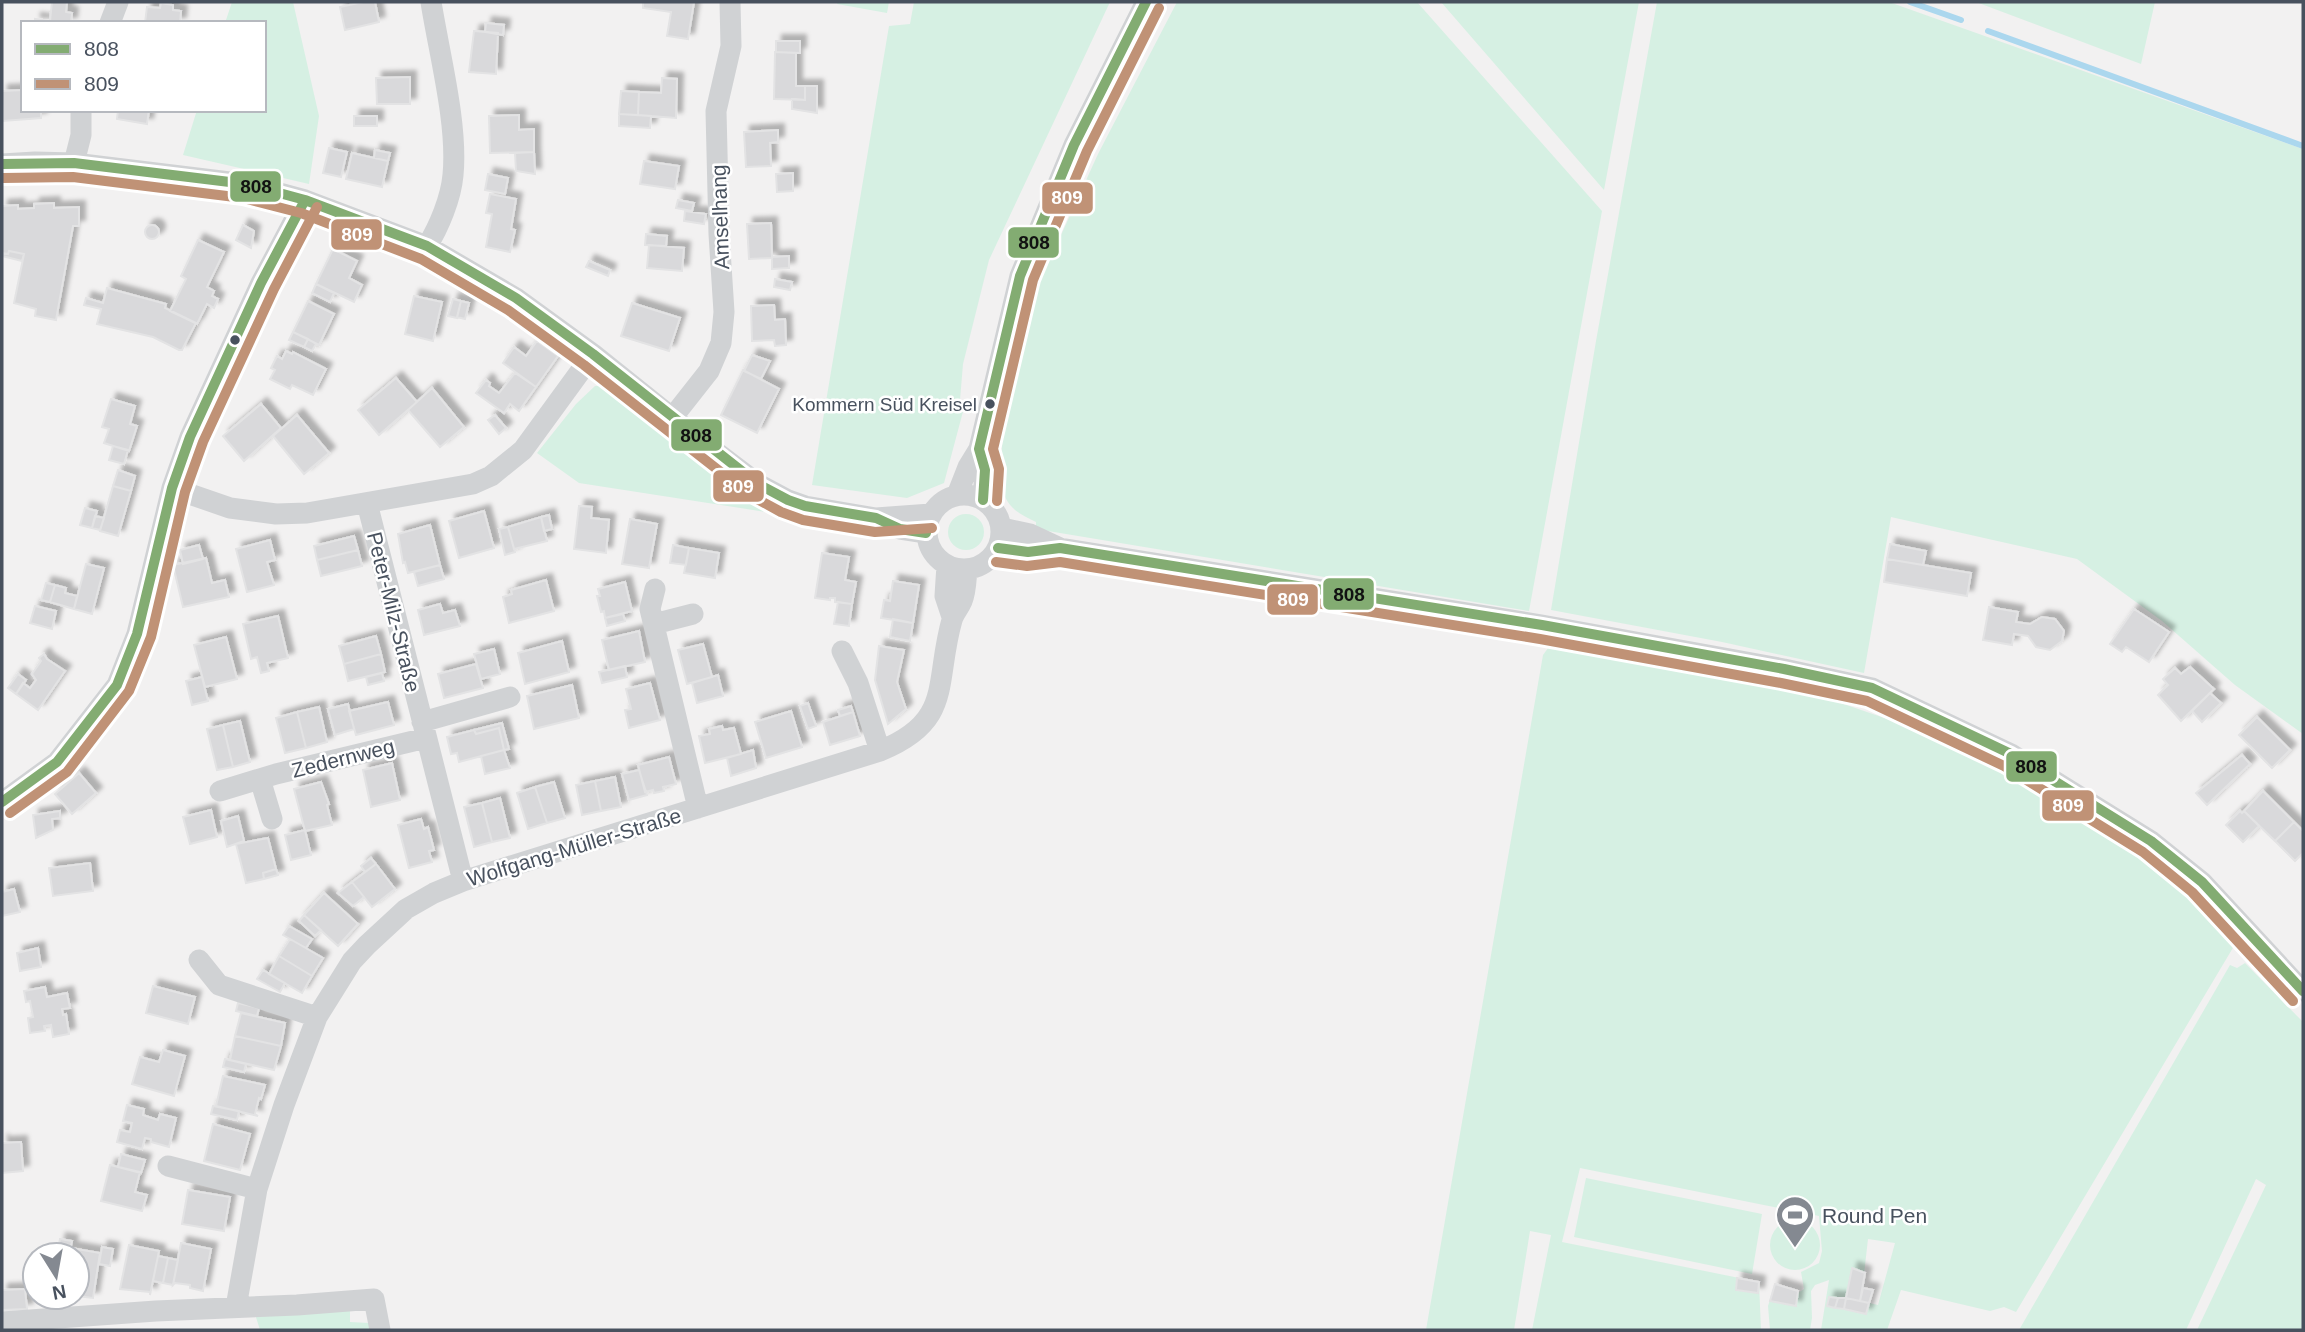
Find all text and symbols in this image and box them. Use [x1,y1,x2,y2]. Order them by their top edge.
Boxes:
legend [21,21,266,112]
text: 808 [84,37,119,60]
text: 809 [84,72,119,95]
street label: Amselhang [707,164,733,270]
line badge: 808 [229,170,282,203]
text: 808 [240,176,272,197]
line badge: 809 [1041,181,1094,215]
text: 809 [1051,187,1083,208]
line badge: 809 [330,218,383,251]
text: 809 [341,224,373,245]
line badge: 808 [1007,226,1060,259]
text: 808 [1018,232,1050,253]
unlabelled marker [228,333,242,347]
place label: Kommern Süd Kreisel [792,394,977,415]
marker: Kommern Süd Kreisel [983,397,997,411]
line badge: 808 [670,418,723,452]
text: 808 [680,425,712,446]
line badge: 809 [712,469,765,503]
text: 809 [722,476,754,497]
street label: Peter-Milz-Straße [363,529,425,695]
line badge: 808 [1322,577,1375,611]
line badge: 809 [1266,583,1319,616]
text: 808 [1333,584,1365,605]
text: 809 [1277,589,1309,610]
street label: Zedernweg [289,734,397,782]
line badge: 808 [2005,750,2058,783]
text: 808 [2015,756,2047,777]
line badge: 809 [2041,789,2095,822]
text: 809 [2052,795,2084,816]
street label: Wolfgang-Müller-Straße [464,803,684,891]
sports icon: Round Pen [1774,1194,1816,1249]
place label: Round Pen [1822,1204,1927,1227]
north arrow [21,1241,91,1311]
text: N [50,1281,68,1304]

